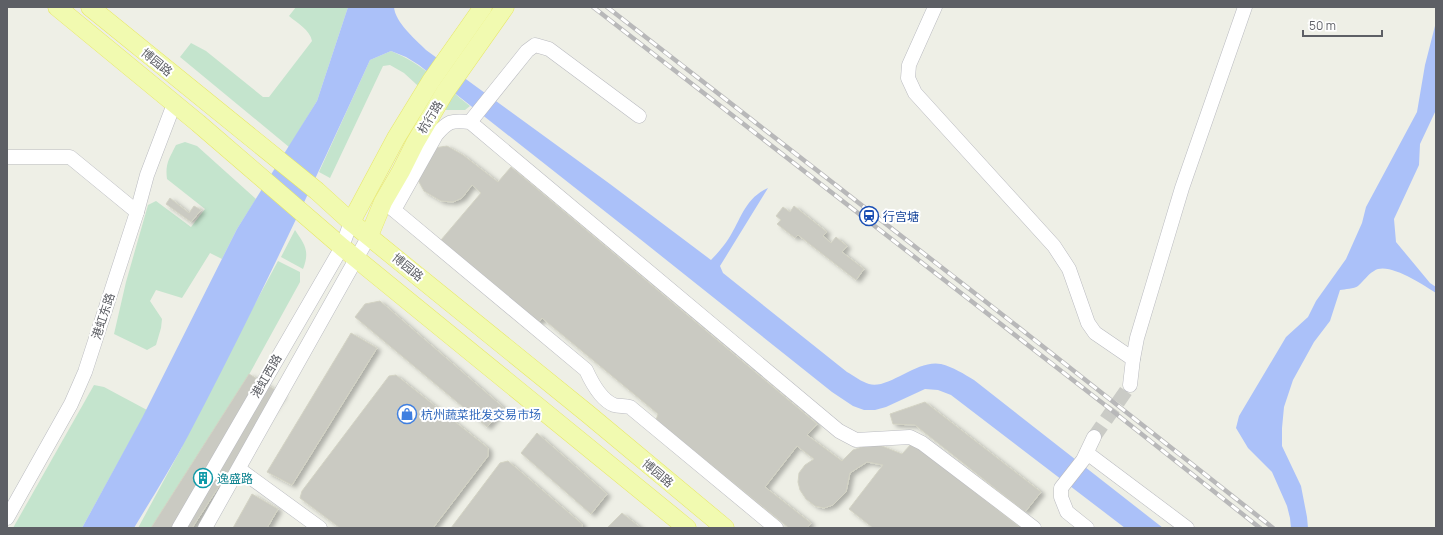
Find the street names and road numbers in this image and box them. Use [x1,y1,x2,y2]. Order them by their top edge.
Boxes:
street label: 博园路 [138,44,176,80]
street label: 杭行路 [413,97,447,137]
street label: 博园路 [389,249,427,285]
street label: 港虹东路 [87,291,119,341]
street label: 港虹西路 [247,351,285,401]
street label: 博园路 [639,455,677,491]

